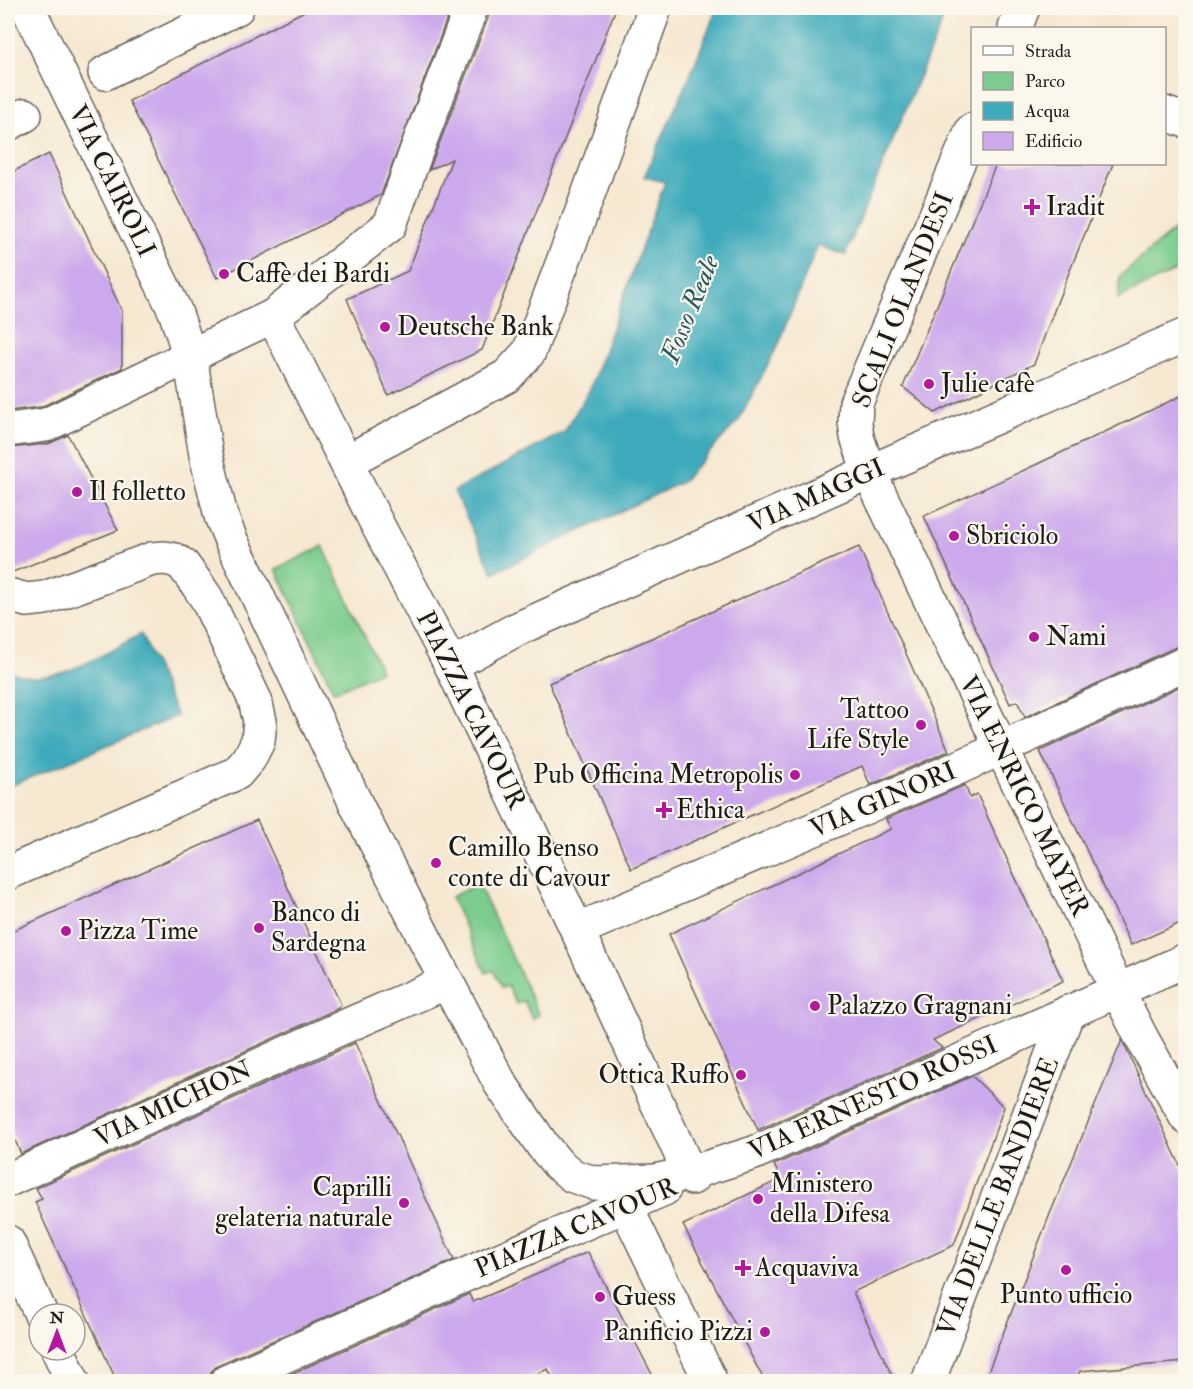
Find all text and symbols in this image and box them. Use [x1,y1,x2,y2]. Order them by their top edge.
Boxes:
legend [971,27,1166,165]
text: Strada [1025,40,1072,63]
text: Parco [1025,70,1065,93]
street label: VIA CAIROLI [61,100,163,262]
text: Acqua [1024,100,1070,123]
text: Edificio [1025,130,1082,153]
street label: SCALI OLANDESI [845,188,961,412]
place label: Iradit [1046,191,1105,223]
marker: Iradit [1023,198,1041,216]
water label: Fosso Reale [653,250,727,369]
place label: Caffè dei Bardi [236,258,390,290]
marker: Caffè dei Bardi [217,267,231,281]
place label: Deutsche Bank [397,311,554,343]
marker: Deutsche Bank [378,320,392,334]
place label: Julie cafè [940,368,1035,400]
marker: Julie cafè [922,377,936,391]
street label: VIA MAGGI [743,452,889,540]
place label: Il folletto [89,476,186,508]
marker: Il folletto [70,485,84,499]
place label: Sbriciolo [966,520,1058,552]
marker: Sbriciolo [947,529,961,543]
street label: PIAZZA CAVOUR [409,606,533,816]
place label: Nami [1046,621,1107,653]
marker: Nami [1027,630,1041,644]
street label: VIA ENRICO MAYER [952,670,1097,923]
place label: Tattoo Life Style [807,694,909,756]
marker: Tattoo Life Style [914,718,928,732]
street label: VIA GINORI [805,755,961,845]
place label: Pub Officina Metropolis [533,759,783,792]
marker: Pub Officina Metropolis [788,768,802,782]
place label: Ethica [676,794,745,826]
marker: Ethica [657,803,671,817]
place label: Camillo Benso conte di Cavour [448,832,610,894]
marker: Camillo Benso conte di Cavour [429,856,443,870]
place label: Banco di Sardegna [271,897,367,959]
place label: Pizza Time [78,915,198,947]
marker: Banco di Sardegna [252,921,266,935]
marker: Pizza Time [59,924,73,938]
place label: Palazzo Gragnani [827,990,1012,1022]
marker: Palazzo Gragnani [808,999,822,1013]
street label: VIA ERNESTO ROSSI [744,1029,1002,1167]
street label: VIA MICHON [89,1053,258,1155]
street label: VIA DELLE BANDIERE [930,1053,1066,1341]
place label: Ottica Ruffo [598,1059,729,1091]
marker: Ottica Ruffo [734,1068,748,1082]
place label: Ministero della Difesa [770,1168,890,1230]
street label: PIAZZA CAVOUR [470,1170,683,1285]
place label: Caprilli gelateria naturale [215,1172,392,1234]
marker: Ministero della Difesa [751,1192,765,1206]
marker: Caprilli gelateria naturale [397,1196,411,1210]
place label: Acquaviva [754,1252,859,1284]
marker: Acquaviva [736,1261,750,1275]
marker: Punto ufficio [1059,1263,1073,1277]
place label: Punto ufficio [1000,1279,1132,1311]
place label: Guess [612,1281,676,1313]
marker: Guess [593,1290,607,1304]
north arrow [27,1302,87,1362]
text: N [49,1308,65,1328]
place label: Panificio Pizzi [604,1316,753,1348]
marker: Panificio Pizzi [758,1325,772,1339]

